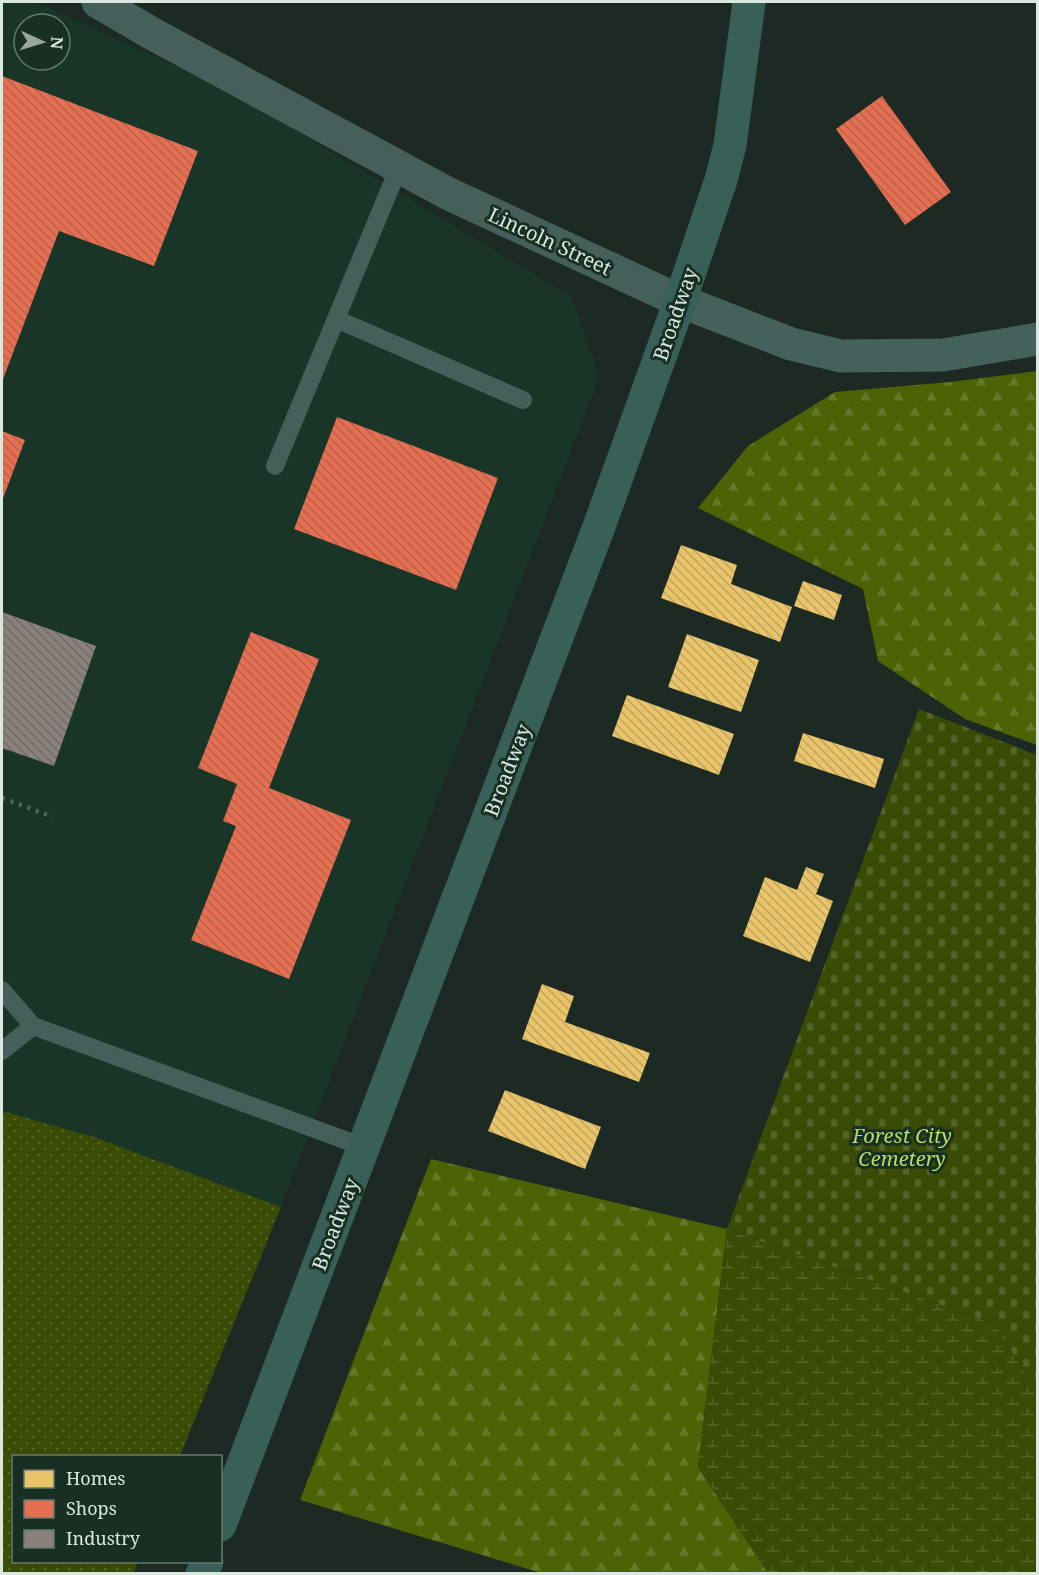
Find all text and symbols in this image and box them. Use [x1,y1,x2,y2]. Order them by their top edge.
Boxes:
north arrow [12,12,72,72]
text: N [46,36,68,50]
street label: Lincoln Street [484,201,616,281]
street label: Broadway [646,263,704,364]
street label: Broadway [477,719,537,820]
park label: Forest City Cemetery [851,1122,952,1172]
street label: Broadway [305,1173,365,1274]
legend [12,1455,222,1563]
text: Homes [66,1466,125,1490]
text: Shops [66,1496,117,1520]
text: Industry [66,1526,141,1550]

